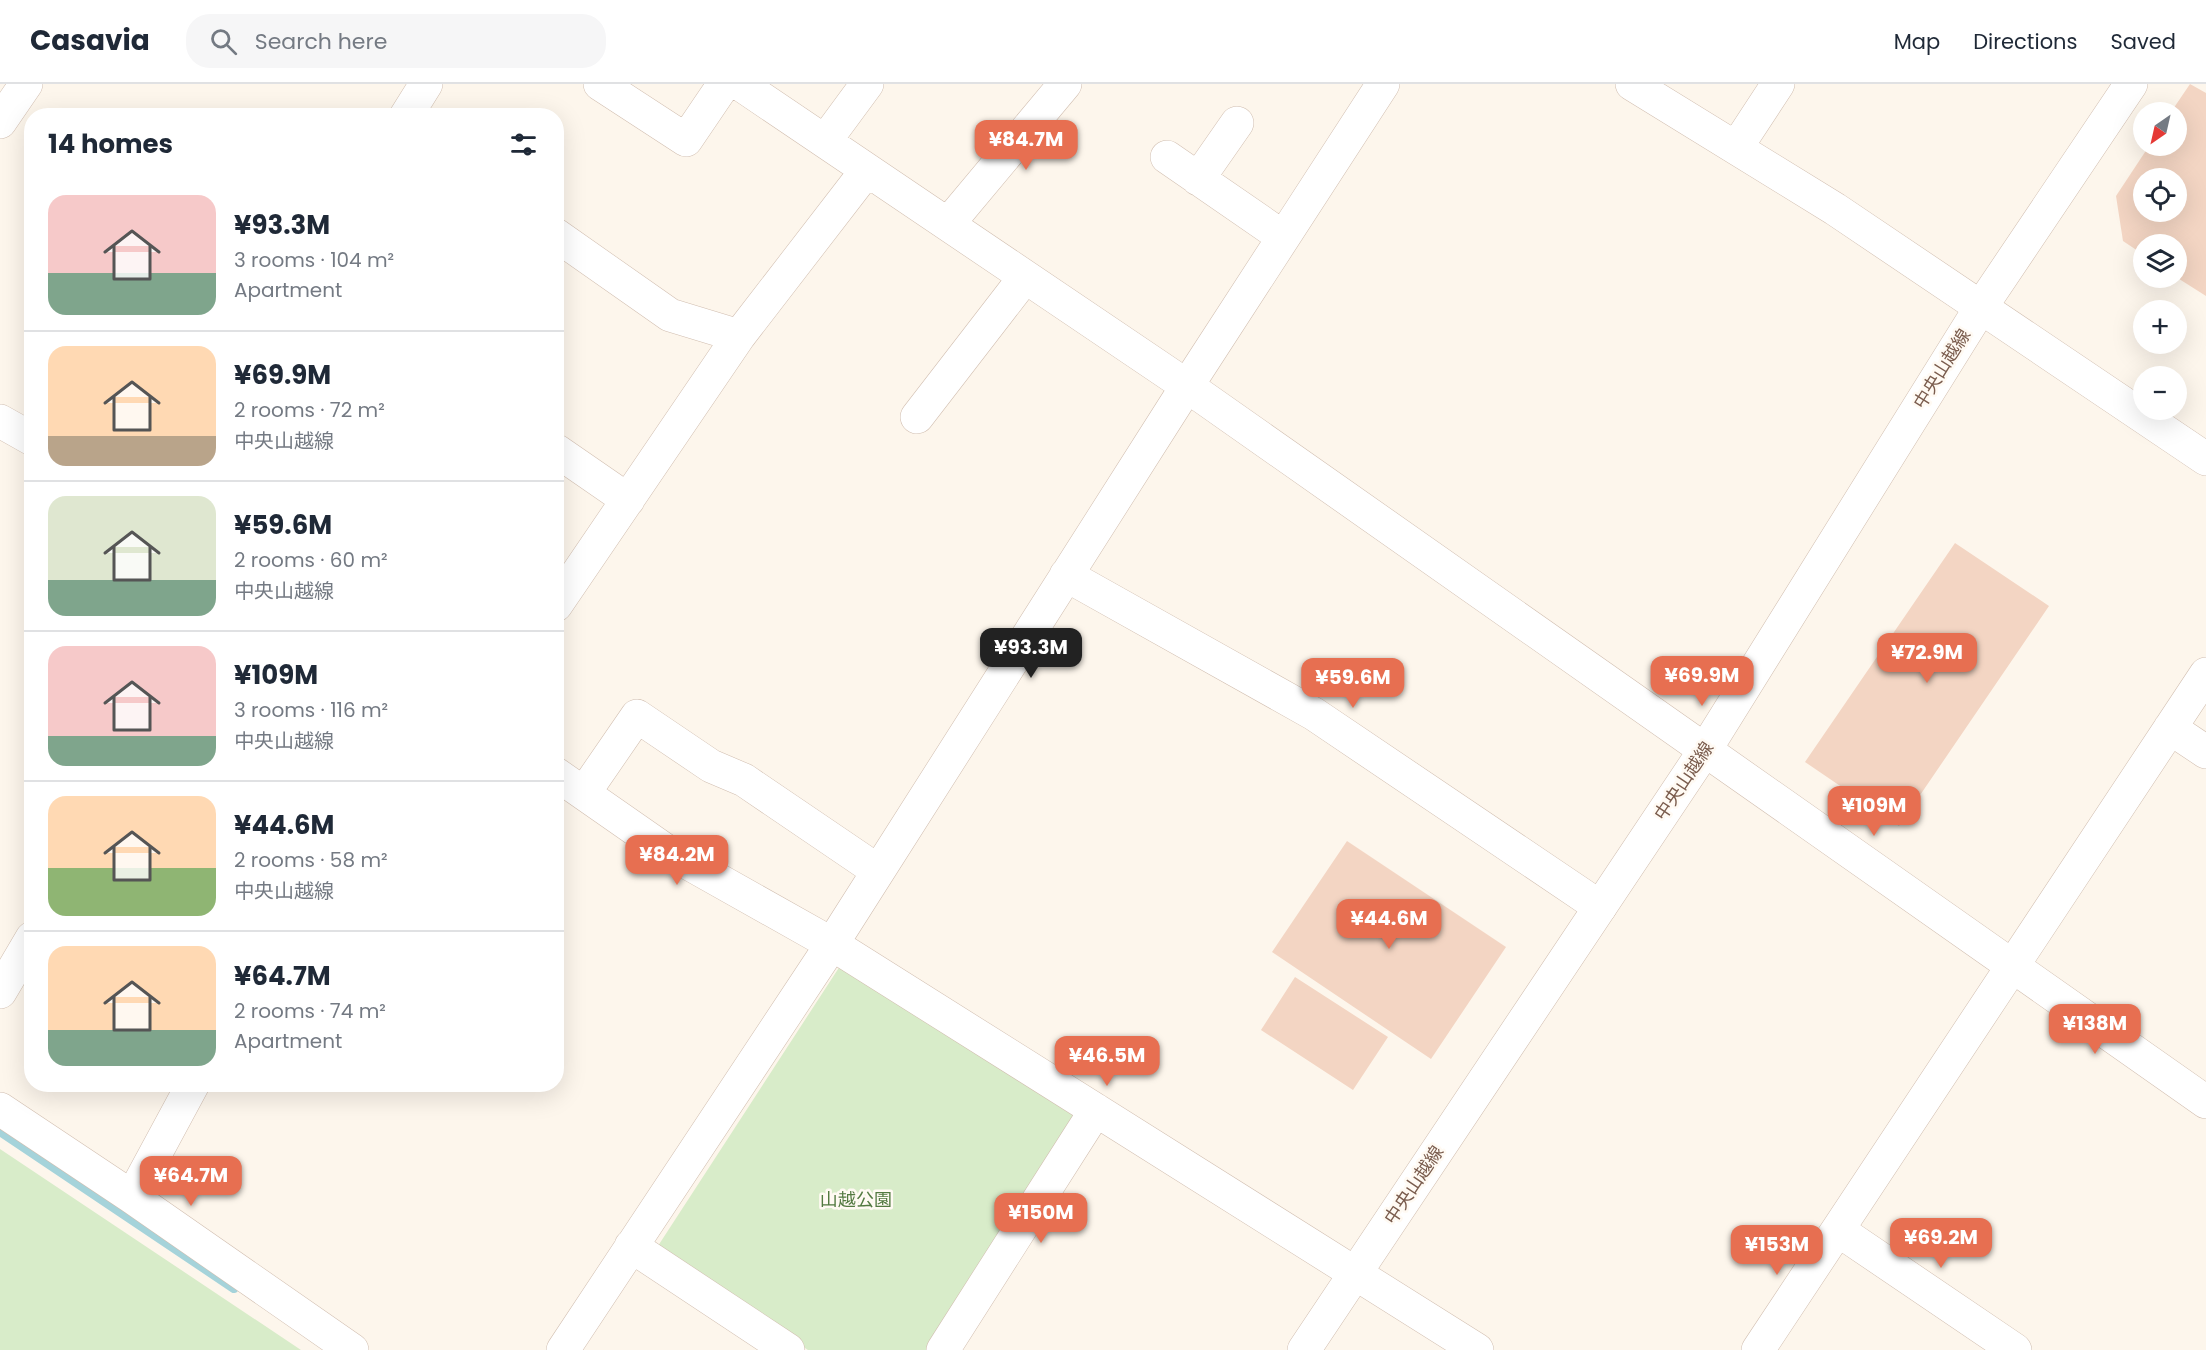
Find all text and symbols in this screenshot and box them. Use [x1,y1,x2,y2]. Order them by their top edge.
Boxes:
search box [186,14,606,68]
text: Casavia [30,21,150,60]
icon: search [207,25,240,58]
text: Search here [255,26,387,57]
text: Map [1894,27,1940,56]
text: Directions [1973,27,2077,56]
text: Saved [2110,27,2176,56]
north arrow [2133,102,2187,156]
map controls [2133,102,2187,420]
pin: ¥84.7M [977,120,1075,171]
text: ¥84.7M [989,125,1063,153]
text: 14 homes [48,126,173,162]
icon: filters [507,128,540,161]
button: locate [2133,168,2187,222]
text: ¥93.3M [234,207,330,243]
icon: home [96,219,168,291]
button: layers [2133,234,2187,288]
text: 3 rooms · 104 m² [234,246,394,274]
text: Apartment [234,276,342,304]
button: + [2133,300,2187,354]
street label: 中央山越線 [1907,324,1976,414]
text: ¥69.9M [234,357,331,393]
button: − [2133,366,2187,420]
icon: home [96,370,168,442]
text: 2 rooms · 72 m² [234,396,385,424]
text: 中央山越線 [234,427,334,455]
text: ¥59.6M [234,507,332,543]
icon: home [96,520,168,592]
text: 2 rooms · 60 m² [234,546,388,574]
text: 中央山越線 [234,577,334,605]
pin: ¥93.3M [982,628,1080,679]
text: ¥93.3M [994,633,1068,661]
pin: ¥72.9M [1878,633,1976,684]
text: ¥72.9M [1891,638,1963,666]
pin: ¥69.9M [1653,656,1751,707]
text: ¥109M [234,657,318,693]
pin: ¥59.6M [1304,658,1402,709]
text: ¥69.9M [1665,661,1739,689]
text: ¥59.6M [1315,663,1391,691]
icon: home [96,670,168,742]
text: 3 rooms · 116 m² [234,696,388,724]
text: 中央山越線 [234,727,334,755]
street label: 中央山越線 [1648,736,1719,825]
pin: ¥109M [1832,786,1916,837]
text: ¥109M [1842,791,1906,819]
text: ¥44.6M [234,807,334,843]
icon: home [96,820,168,892]
pin: ¥84.2M [628,835,726,886]
text: ¥84.2M [639,840,715,868]
text: 2 rooms · 58 m² [234,846,388,874]
text: 中央山越線 [234,877,334,905]
pin: ¥44.6M [1340,899,1438,950]
text: ¥44.6M [1350,904,1428,932]
text: ¥64.7M [234,958,331,994]
icon: home [96,970,168,1042]
text: 2 rooms · 74 m² [234,997,386,1025]
pin: ¥138M [2053,1004,2137,1055]
text: ¥138M [2063,1009,2127,1037]
text: Apartment [234,1027,342,1055]
pin: ¥46.5M [1058,1036,1156,1087]
text: ¥46.5M [1069,1041,1145,1069]
street label: 中央山越線 [1378,1140,1449,1229]
pin: ¥64.7M [142,1156,240,1207]
text: ¥64.7M [154,1161,228,1189]
park label: 山越公園 [820,1187,892,1212]
pin: ¥150M [999,1193,1083,1244]
text: ¥150M [1008,1198,1074,1226]
pin: ¥69.2M [1892,1218,1990,1269]
text: ¥69.2M [1904,1223,1978,1251]
pin: ¥153M [1735,1225,1819,1276]
text: ¥153M [1745,1230,1809,1258]

